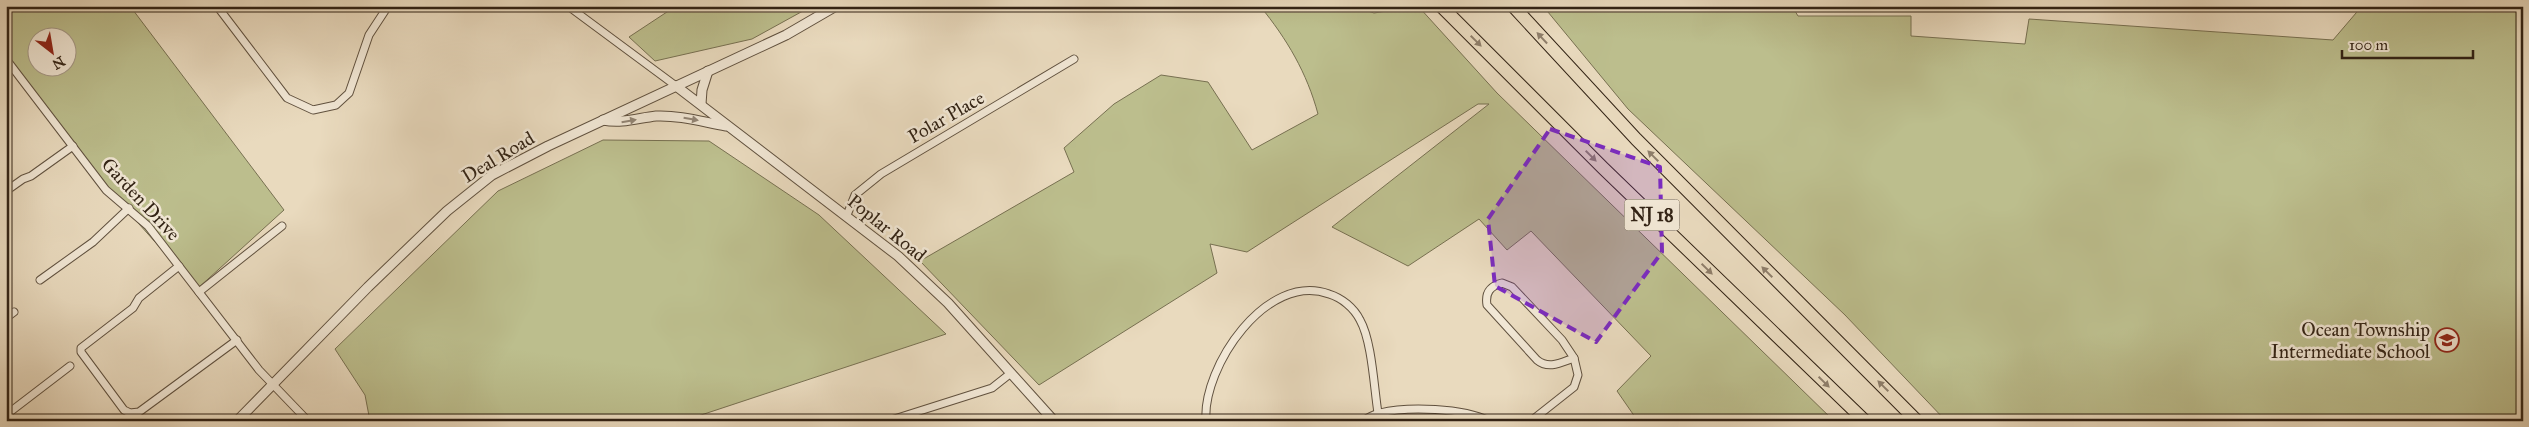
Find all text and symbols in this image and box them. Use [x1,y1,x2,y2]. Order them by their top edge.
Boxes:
north arrow [28,28,78,78]
scale bar [2342,28,2473,60]
one-way arrow [1536,32,1548,44]
one-way arrow [1469,35,1481,47]
text: 100 m [2349,36,2389,54]
text: N [49,52,68,73]
street label: Polar Place [904,86,988,148]
one-way arrow [621,116,637,124]
one-way arrow [683,116,699,124]
street label: Deal Road [458,126,539,188]
one-way arrow [1584,149,1596,161]
one-way arrow [1647,150,1659,162]
street label: Garden Drive [97,153,185,245]
street label: Poplar Road [843,189,931,267]
road number: NJ 18 [1624,200,1680,230]
one-way arrow [1701,263,1713,275]
one-way arrow [1761,266,1773,278]
place label: Ocean Township Intermediate School [2271,318,2431,363]
school or university icon: Ocean Township Intermediate School [2434,327,2460,353]
one-way arrow [1818,376,1830,388]
one-way arrow [1877,381,1889,393]

